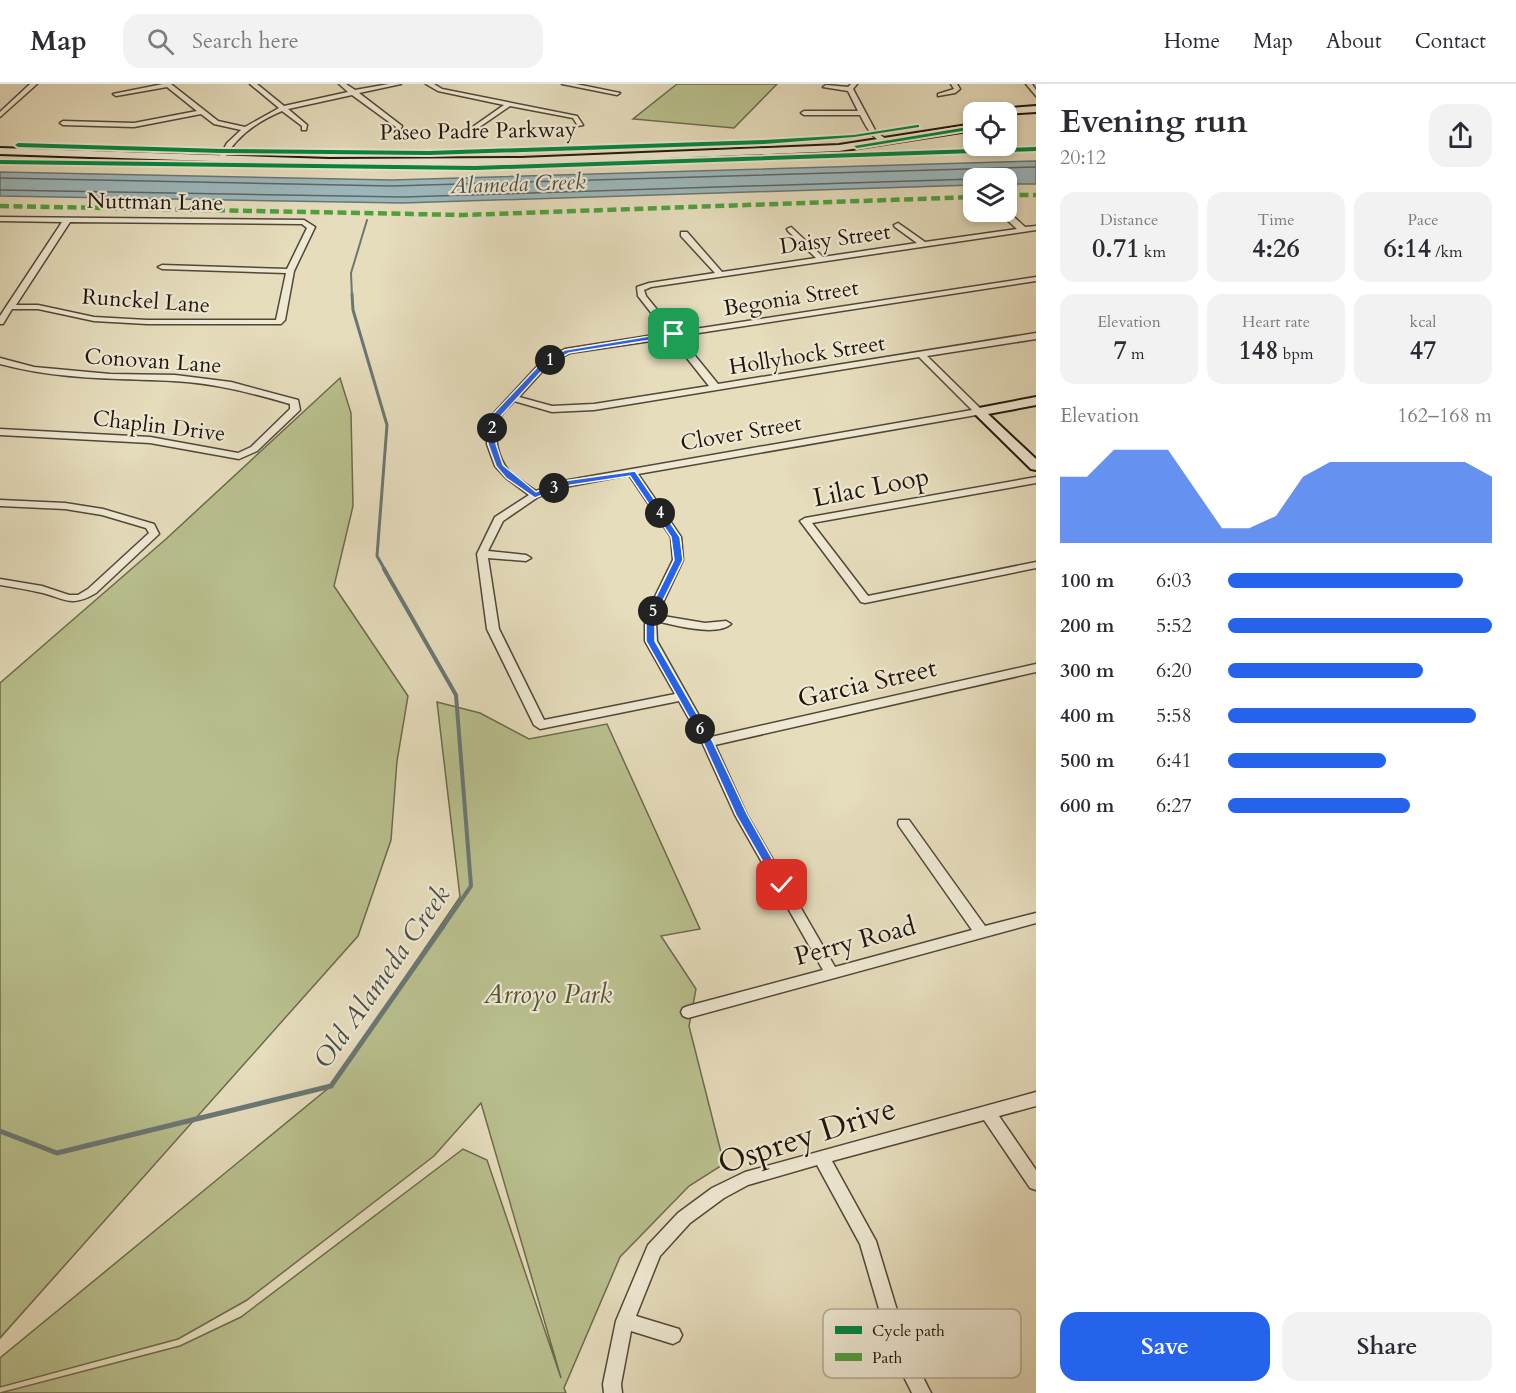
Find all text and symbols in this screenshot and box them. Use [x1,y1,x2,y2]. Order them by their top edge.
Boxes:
search box [123,14,543,68]
text: Map [30,22,87,60]
icon: search [144,25,177,58]
text: Search here [192,26,299,56]
text: Home [1164,27,1220,56]
text: Map [1253,27,1293,56]
text: About [1326,27,1382,56]
text: Contact [1415,27,1486,56]
text: Evening run [1060,99,1248,144]
map controls [963,102,1017,222]
button: locate [963,102,1017,156]
button: share [1429,104,1492,167]
street label: Paseo Padre Parkway [379,114,577,148]
text: 20:12 [1060,144,1106,171]
water label: Alameda Creek [449,167,586,201]
button: layers [963,168,1017,222]
street label: Nuttman Lane [86,186,224,218]
text: Distance [1100,209,1158,231]
text: Time [1257,209,1295,231]
text: Pace [1408,209,1438,231]
street label: Daisy Street [778,216,892,262]
text: 0.71 [1092,231,1140,266]
text: 4:26 [1252,231,1300,266]
text: 6:14 [1383,231,1431,266]
text: km [1140,241,1166,263]
text: /km [1431,241,1463,263]
street label: Begonia Street [721,273,861,323]
street label: Runckel Lane [81,282,211,320]
pin [648,308,699,359]
text: Elevation [1097,311,1161,333]
text: Heart rate [1242,311,1310,333]
text: kcal [1410,311,1436,333]
icon: arrive [657,317,690,350]
street label: Hollyhock Street [727,328,887,382]
text: 7 [1113,333,1127,368]
text: 148 [1239,333,1279,368]
text: 47 [1410,333,1436,368]
street label: Conovan Lane [83,341,223,381]
text: m [1127,343,1145,365]
text: bpm [1279,343,1313,365]
pin: 1 [535,345,565,375]
text: 1 [546,349,554,371]
text: Elevation [1060,402,1139,429]
text: 162–168 m [1397,402,1492,429]
street label: Chaplin Drive [91,403,227,449]
street label: Clover Street [678,408,804,458]
pin: 2 [477,413,507,443]
text: 2 [488,417,496,439]
street label: Lilac Loop [810,459,932,515]
pin: 3 [539,473,569,503]
text: 3 [550,477,558,499]
pin: 4 [645,498,675,528]
text: 4 [656,502,664,524]
text: 100 m [1060,567,1115,594]
text: 6:03 [1156,567,1192,594]
pin: 5 [638,596,668,626]
text: 5 [649,600,657,622]
text: 200 m [1060,612,1115,639]
text: 5:52 [1156,612,1192,639]
street label: Garcia Street [794,650,940,716]
text: 300 m [1060,657,1115,684]
text: 6:20 [1156,657,1192,684]
text: 400 m [1060,702,1115,729]
text: 5:58 [1156,702,1192,729]
pin: 6 [685,714,715,744]
text: 6 [696,718,704,740]
text: 500 m [1060,747,1115,774]
text: 6:41 [1156,747,1192,774]
text: 600 m [1060,792,1115,819]
text: 6:27 [1156,792,1192,819]
pin [756,859,807,910]
icon: check [765,868,798,901]
water label: Old Alameda Creek [305,878,459,1076]
street label: Perry Road [791,908,920,974]
park label: Arroyo Park [483,977,612,1012]
street label: Osprey Drive [712,1087,902,1185]
legend [823,1309,1021,1378]
button: Save [1060,1312,1270,1381]
button: Share [1282,1312,1492,1381]
text: Cycle path [872,1320,945,1342]
text: Path [872,1347,902,1369]

